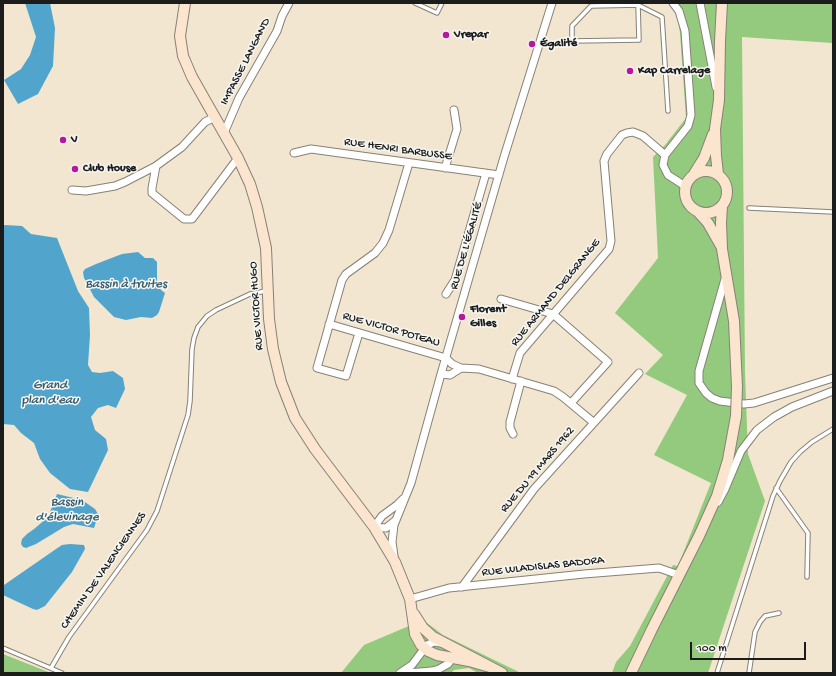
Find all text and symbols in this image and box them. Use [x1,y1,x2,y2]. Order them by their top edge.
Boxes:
street label: IMPASSE LANGAND [218,16,274,108]
place label: Vrepar [454,28,488,42]
marker: Vrepar [441,30,451,40]
place label: Égalité [540,37,577,51]
marker: Égalité [527,39,537,49]
place label: Kap Carrelage [638,64,710,78]
marker: Kap Carrelage [625,66,635,76]
place label: V [71,133,78,147]
marker: V [58,135,68,145]
street label: RUE HENRI BARBUSSE [343,135,453,165]
place label: Club House [83,162,136,176]
marker: Club House [70,164,80,174]
street label: RUE DE L'ÉGALITÉ [448,200,486,292]
street label: RUE ARMAND DELGRANGE [508,236,604,350]
street label: RUE VICTOR HUGO [247,261,267,351]
water label: Bassin à truites [85,277,167,293]
place label: Florent Gilles [470,303,506,331]
street label: RUE VICTOR POTEAU [341,309,441,351]
marker: Florent Gilles [457,312,467,322]
water label: Grand plan d'eau [22,378,78,409]
street label: RUE DU 19 MARS 1962 [498,424,578,516]
water label: Bassin d'élevinage [35,495,99,526]
street label: CHEMIN DE VALENCIENNES [58,510,150,632]
street label: RUE WLADISLAS BADORA [481,553,605,581]
scale bar [692,634,808,660]
text: 100 m [697,642,727,656]

